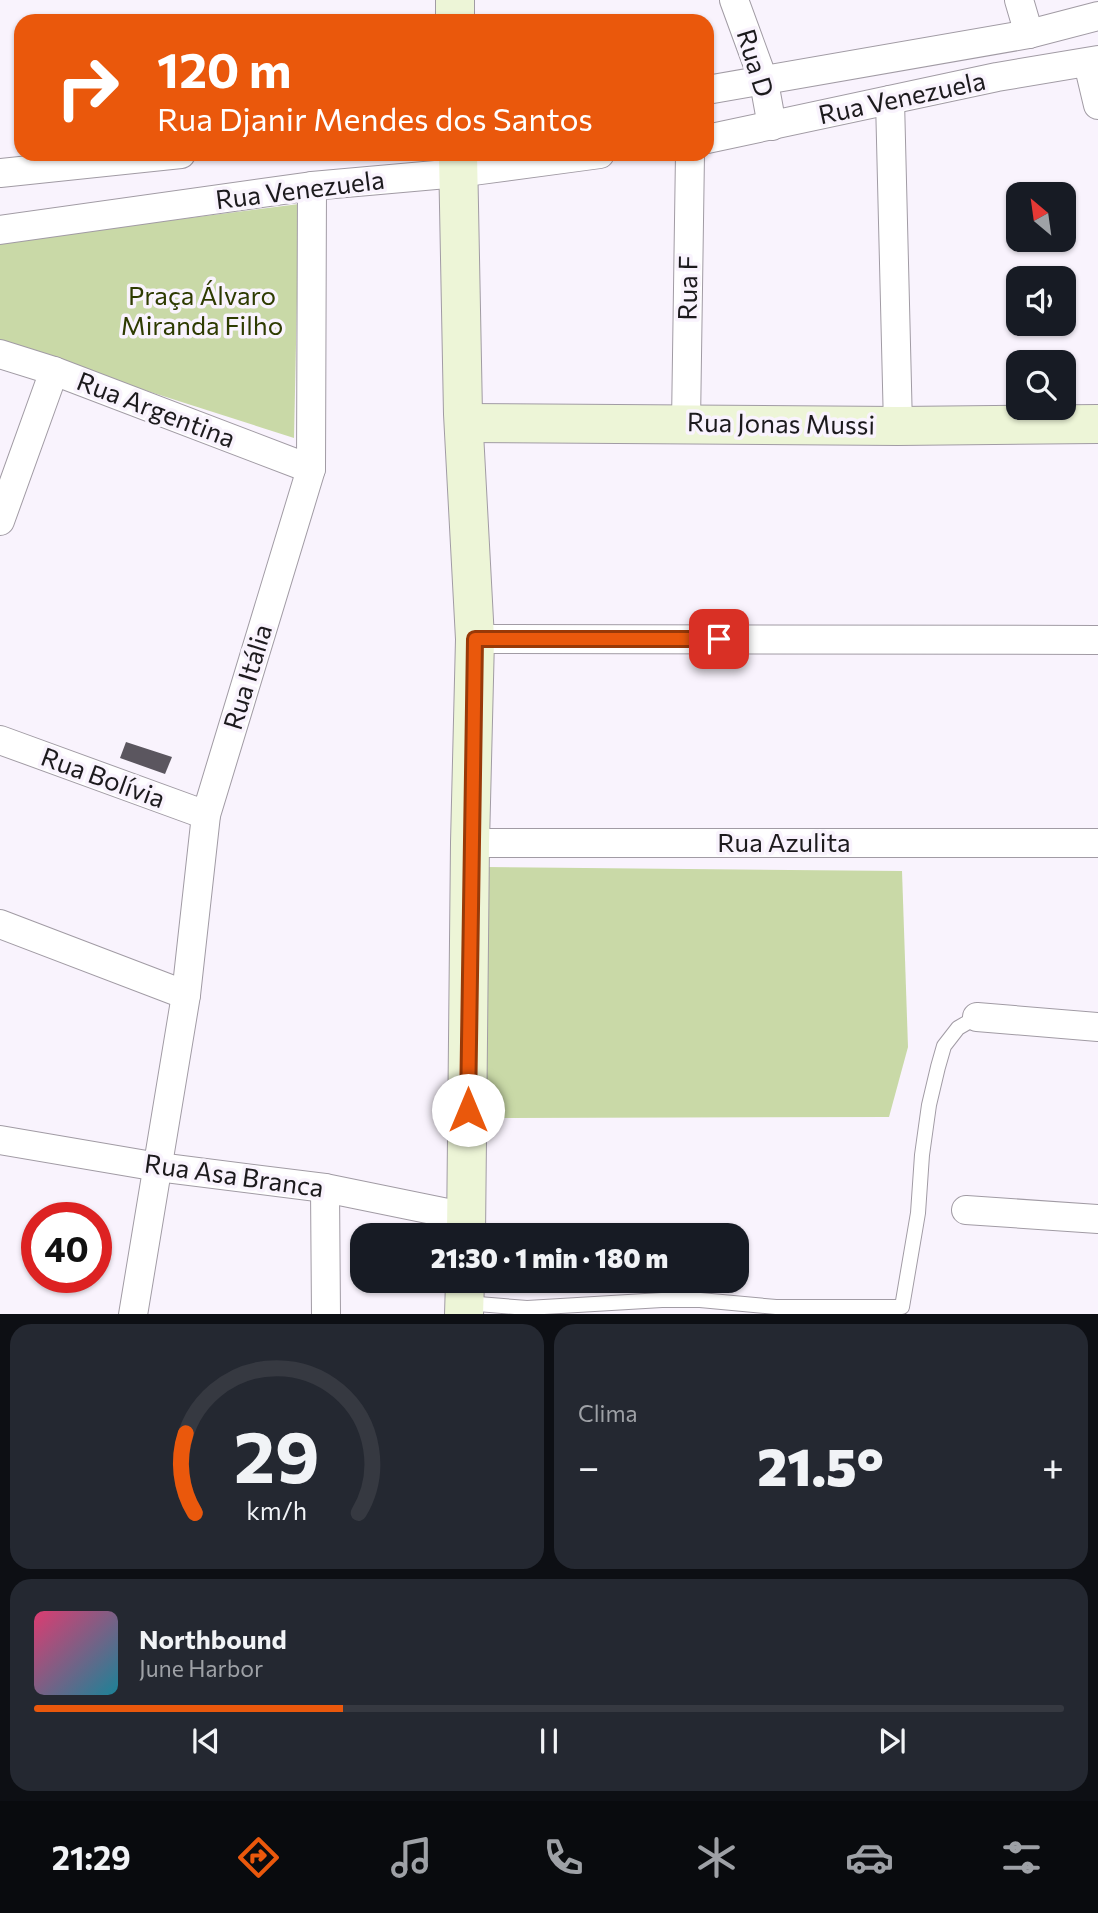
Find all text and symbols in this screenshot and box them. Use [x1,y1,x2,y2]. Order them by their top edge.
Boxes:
street label: Rua D [731,25,781,100]
text: 120 m [157,38,291,98]
icon: right [42,42,133,133]
street label: Rua Venezuela [815,64,988,129]
text: Rua Djanir Mendes dos Santos [157,98,593,138]
street label: Rua Venezuela [214,163,386,214]
north arrow [1006,182,1076,252]
map controls [1006,182,1076,420]
street label: Rua F [670,255,703,321]
button: sound [1006,266,1076,336]
park label: Praça Álvaro Miranda Filho [121,279,283,340]
button: search [1006,350,1076,420]
street label: Rua Argentina [73,364,240,453]
street label: Rua Jonas Mussi [687,405,876,440]
pin [689,609,749,669]
street label: Rua Itália [216,620,277,733]
icon: arrive [700,620,738,658]
street label: Rua Bolívia [37,740,170,813]
street label: Rua Azulita [717,826,851,857]
position arrow [431,1073,505,1147]
street label: Rua Asa Branca [143,1147,326,1202]
speed limit sign: 40 [21,1202,112,1293]
text: 21:30 · 1 min · 180 m [431,1242,668,1273]
text: Clima [578,1399,638,1427]
text: 29 [234,1409,320,1498]
text: 21.5° [757,1433,884,1497]
text: − [578,1442,600,1489]
text: + [1042,1442,1064,1489]
text: km/h [247,1494,307,1524]
text: Northbound [139,1623,287,1654]
text: June Harbor [139,1654,263,1682]
icon: previous [187,1722,225,1760]
icon: pause [530,1722,568,1760]
icon: next [873,1722,911,1760]
icon: directions [234,1833,283,1882]
icon: music [387,1833,436,1882]
icon: phone [539,1833,588,1882]
icon: climate [692,1833,741,1882]
icon: car [845,1833,894,1882]
icon: filters [997,1833,1046,1882]
text: 21:29 [52,1837,131,1877]

